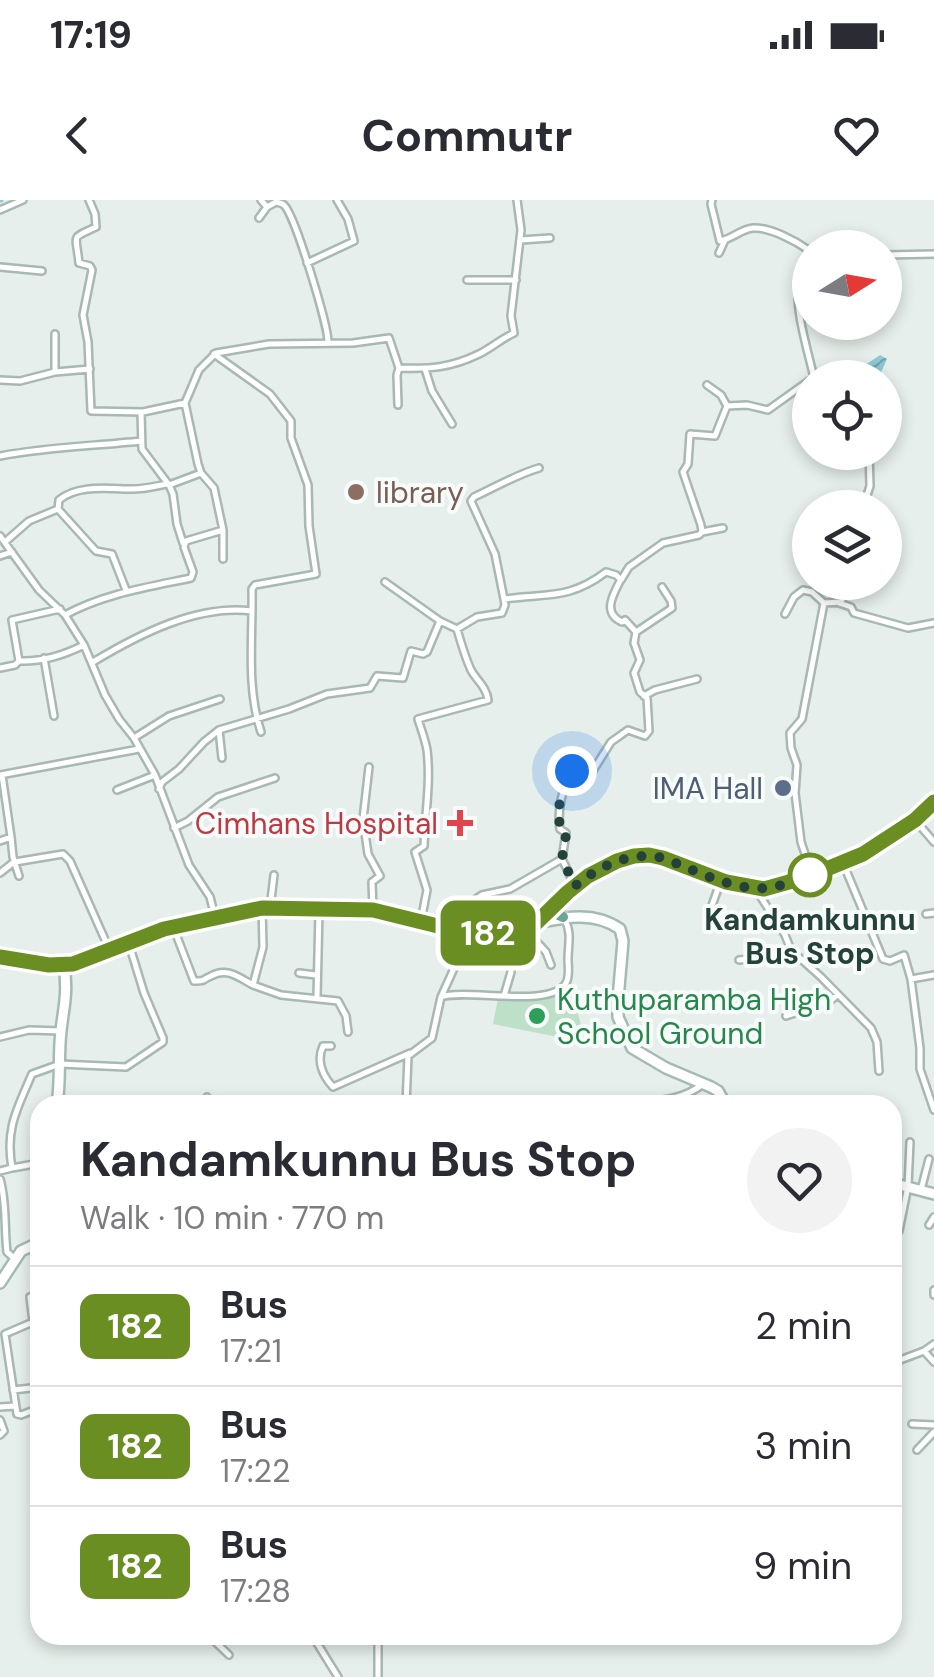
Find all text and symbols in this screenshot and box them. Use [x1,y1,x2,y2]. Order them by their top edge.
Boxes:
text: 17:19 [50,10,132,60]
text: Commutr [362,106,572,165]
icon: back [50,108,105,163]
icon: heart [829,108,884,163]
north arrow [792,230,902,340]
map controls [792,230,902,600]
button: locate [792,360,902,470]
place label: library [376,473,464,512]
marker: library [345,481,367,503]
button: layers [792,490,902,600]
your location [547,746,597,796]
place label: IMA Hall [653,769,763,808]
marker: IMA Hall [772,777,794,799]
place label: Cimhans Hospital [195,804,438,843]
marker: Cimhans Hospital [447,810,473,836]
marker: Kandamkunnu Bus Stop [789,854,831,896]
line badge: 182 [430,900,546,966]
place label: Kandamkunnu Bus Stop [704,900,916,973]
text: 182 [461,910,515,956]
place label: Kuthuparamba High School Ground [557,980,831,1053]
marker: Kuthuparamba High School Ground [526,1005,548,1027]
text: Kandamkunnu Bus Stop [80,1128,636,1191]
button: heart [747,1128,852,1233]
text: Walk · 10 min · 770 m [80,1197,384,1239]
text: Bus [220,1280,288,1330]
text: 2 min [755,1301,852,1351]
text: 182 [108,1303,162,1349]
text: 17:21 [220,1330,282,1372]
text: Bus [220,1400,288,1450]
text: 3 min [755,1421,852,1471]
text: 182 [108,1423,162,1469]
text: 17:22 [220,1450,290,1492]
text: Bus [220,1520,288,1570]
text: 9 min [753,1541,852,1591]
text: 182 [108,1543,162,1589]
text: 17:28 [220,1570,291,1612]

